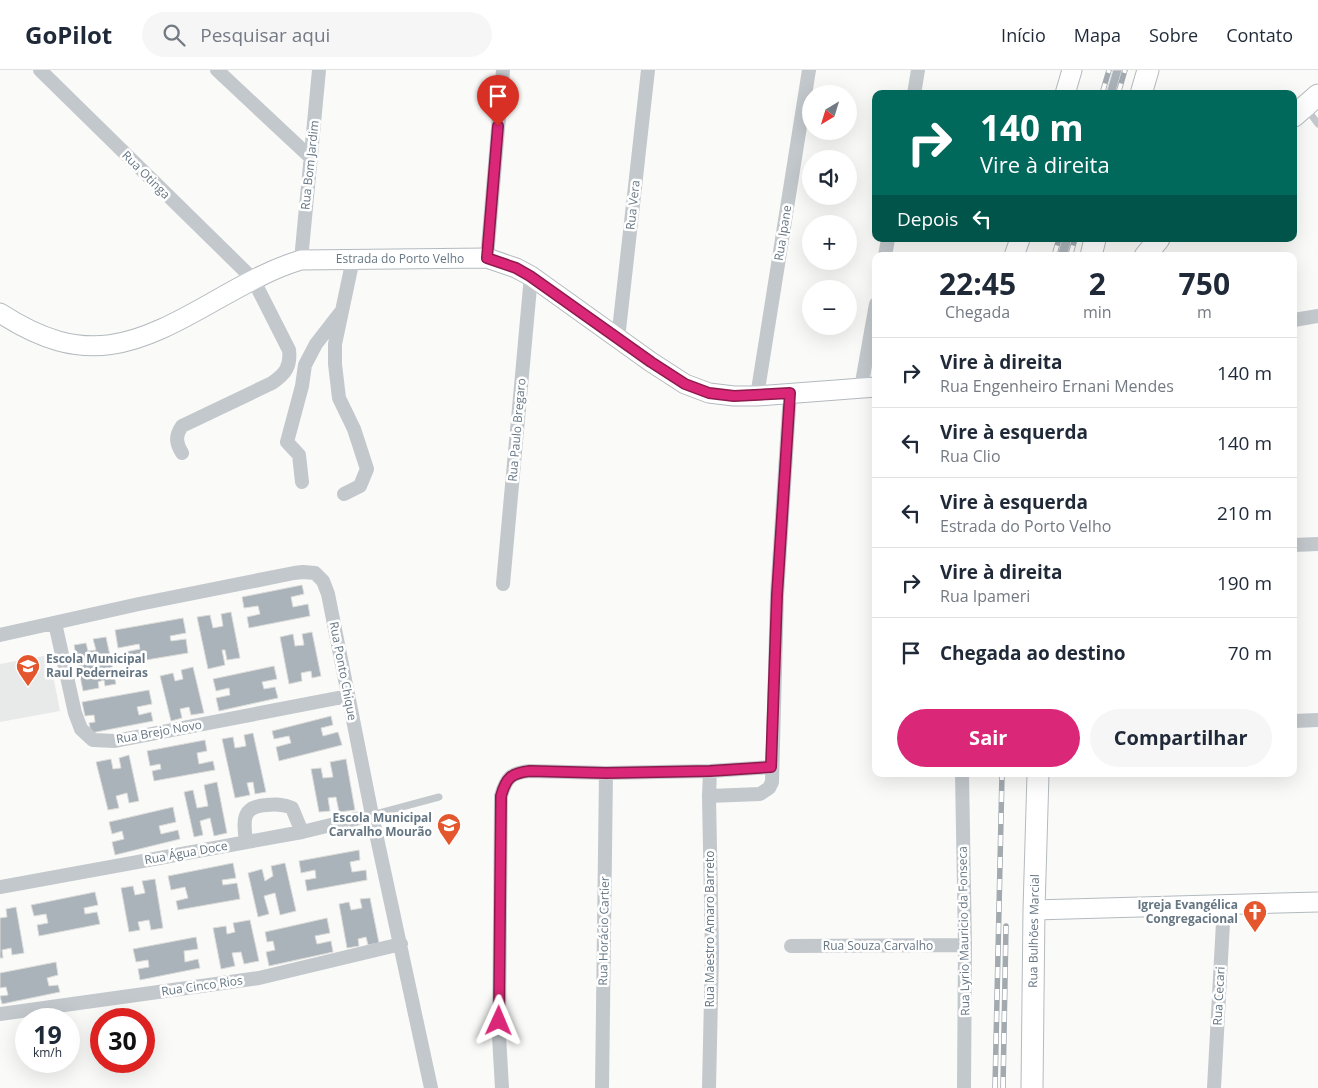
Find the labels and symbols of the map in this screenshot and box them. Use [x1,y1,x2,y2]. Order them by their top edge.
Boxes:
pin [477,75,519,126]
north arrow [802,85,858,140]
street label: Rua Bom Jardim [296,119,323,211]
street label: Rua Otinga [119,147,174,202]
street label: Rua Vera [621,179,644,231]
street label: Rua Ipane [770,204,795,262]
street label: Estrada do Porto Velho [336,250,464,267]
street label: Rua Paulo Bregaro [504,377,529,482]
street label: Rua Ponto Chique [326,620,361,722]
place label: Escola Municipal Raul Pederneiras [46,650,148,681]
school or university icon: Escola Municipal Raul Pederneiras [15,653,41,687]
street label: Rua Brejo Novo [115,716,203,747]
place label: Escola Municipal Carvalho Mourão [329,809,432,840]
school or university icon: Escola Municipal Carvalho Mourão [436,812,462,846]
street label: Rua Água Doce [143,837,229,868]
street label: Rua Lyrio Mauricio da Fonseca [954,846,973,1016]
street label: Rua Maestro Amaro Barreto [701,850,718,1008]
street label: Rua Bulhões Marcial [1024,874,1043,988]
street label: Rua Horácio Cartier [594,876,613,986]
place label: Igreja Evangélica Congregacional [1137,896,1238,927]
church icon: Igreja Evangélica Congregacional [1242,899,1268,933]
street label: Rua Souza Carvalho [823,937,933,954]
street label: Rua Cecari [1208,966,1229,1026]
street label: Rua Cinco Rios [160,971,244,1000]
position arrow [472,994,524,1046]
speed limit sign: 30 [90,1008,155,1073]

